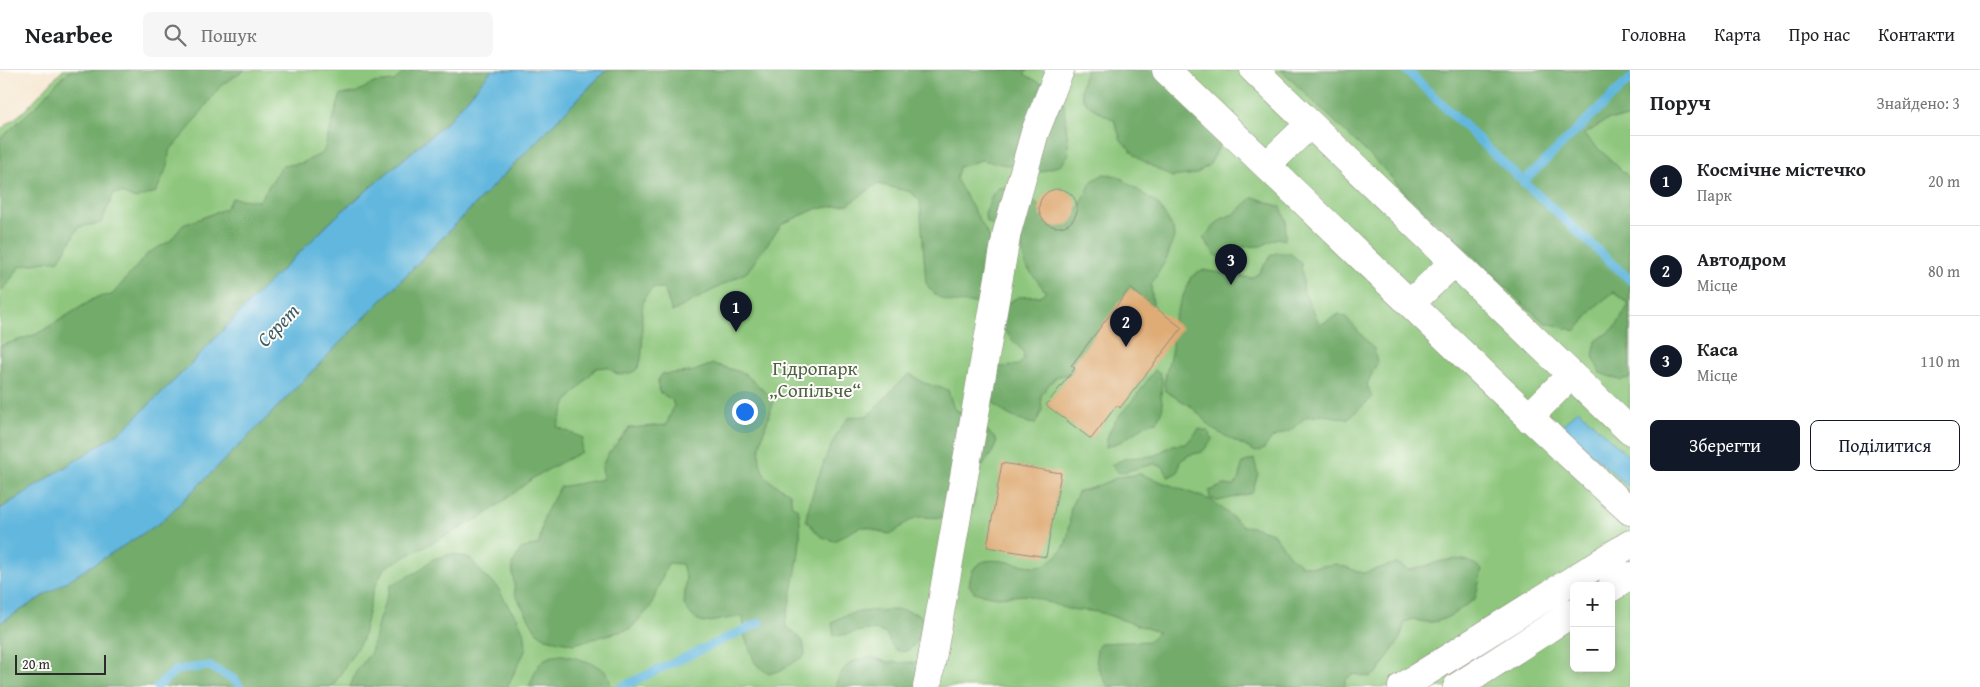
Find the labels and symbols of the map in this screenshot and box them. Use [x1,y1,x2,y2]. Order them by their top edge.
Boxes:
pin: 3 [1215,244,1247,285]
pin: 1 [720,291,752,332]
water label: Серет [250,296,306,353]
pin: 2 [1110,306,1142,347]
park label: Гідропарк „Сопільче“ [769,354,861,404]
your location [732,399,758,425]
scale bar [15,652,106,675]

